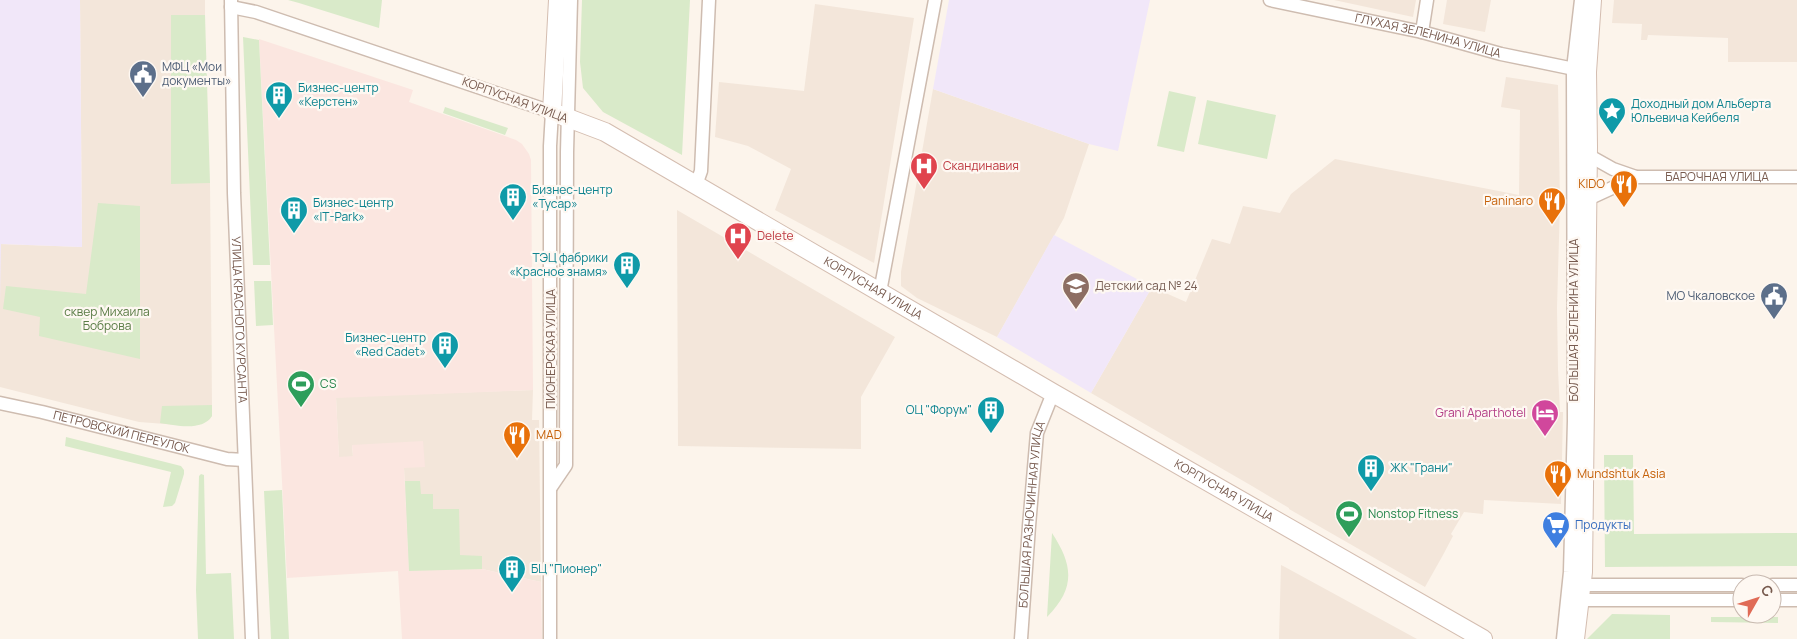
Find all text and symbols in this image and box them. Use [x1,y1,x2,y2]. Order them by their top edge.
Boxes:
street label: ГЛУХАЯ ЗЕЛЕНИНА УЛИЦА [1353,9,1504,62]
place label: МФЦ «Мои документы» [162,58,232,89]
public building icon: МФЦ «Мои документы» [128,59,158,98]
street label: КОРПУСНАЯ УЛИЦА [460,72,571,127]
place label: Бизнес-центр «Керстен» [298,79,379,110]
building icon: Бизнес-центр «Керстен» [264,80,294,119]
place label: Доходный дом Альберта Юльевича Кейбеля [1631,95,1771,126]
place icon: Доходный дом Альберта Юльевича Кейбеля [1597,96,1627,135]
hospital icon: Скандинавия [909,151,939,190]
place label: Скандинавия [943,157,1019,174]
street label: БАРОЧНАЯ УЛИЦА [1665,168,1769,185]
restaurant icon: KIDO [1609,169,1639,208]
place label: KIDO [1578,175,1605,192]
place label: Бизнес-центр «Тусар» [532,181,613,212]
building icon: Бизнес-центр «Тусар» [498,182,528,221]
restaurant icon: Paninaro [1537,186,1567,225]
place label: Paninaro [1484,192,1533,209]
place label: Бизнес-центр «IT-Park» [313,194,394,225]
building icon: Бизнес-центр «IT-Park» [279,195,309,234]
hospital icon: Delete [723,221,753,260]
place label: Delete [757,227,793,244]
street label: УЛИЦА КРАСНОГО КУРСАНТА [228,236,251,404]
street label: БОЛЬШАЯ ЗЕЛЕНИНА УЛИЦА [1565,238,1582,402]
place label: ТЭЦ фабрики «Красное знамя» [509,249,608,280]
building icon: ТЭЦ фабрики «Красное знамя» [612,250,642,289]
street label: КОРПУСНАЯ УЛИЦА [821,252,926,323]
school or university icon: Детский сад № 24 [1061,271,1091,310]
place label: Детский сад № 24 [1095,277,1198,294]
public building icon: МО Чкаловское [1759,281,1789,320]
place label: МО Чкаловское [1666,287,1755,304]
street label: ПИОНЕРСКАЯ УЛИЦА [542,288,559,409]
park label: сквер Михаила Боброва [64,303,150,334]
place label: Бизнес-центр «Red Cadet» [345,329,426,360]
building icon: Бизнес-центр «Red Cadet» [430,330,460,369]
sports icon: CS [286,369,316,408]
place label: CS [320,375,336,392]
building icon: ОЦ "Форум" [976,395,1006,434]
hotel icon: Grani Aparthotel [1530,398,1560,437]
place label: ОЦ "Форум" [906,401,972,418]
place label: Grani Aparthotel [1435,404,1526,421]
street label: ПЕТРОВСКИЙ ПЕРЕУЛОК [52,406,193,457]
street label: БОЛЬШАЯ РАЗНОЧИННАЯ УЛИЦА [1014,418,1049,609]
restaurant icon: MAD [502,420,532,459]
place label: MAD [536,426,562,443]
building icon: ЖК "Грани" [1356,453,1386,492]
street label: КОРПУСНАЯ УЛИЦА [1171,455,1277,526]
place label: ЖК "Грани" [1390,459,1453,476]
restaurant icon: Mundshtuk Asia [1543,459,1573,498]
place label: Mundshtuk Asia [1577,465,1666,482]
sports icon: Nonstop Fitness [1334,499,1364,538]
place label: Nonstop Fitness [1368,505,1458,522]
supermarket icon: Продукты [1541,510,1571,549]
place label: Продукты [1575,516,1631,533]
building icon: БЦ "Пионер" [497,554,527,593]
place label: БЦ "Пионер" [531,560,602,577]
north arrow [1732,574,1782,624]
text: С [1757,581,1778,601]

